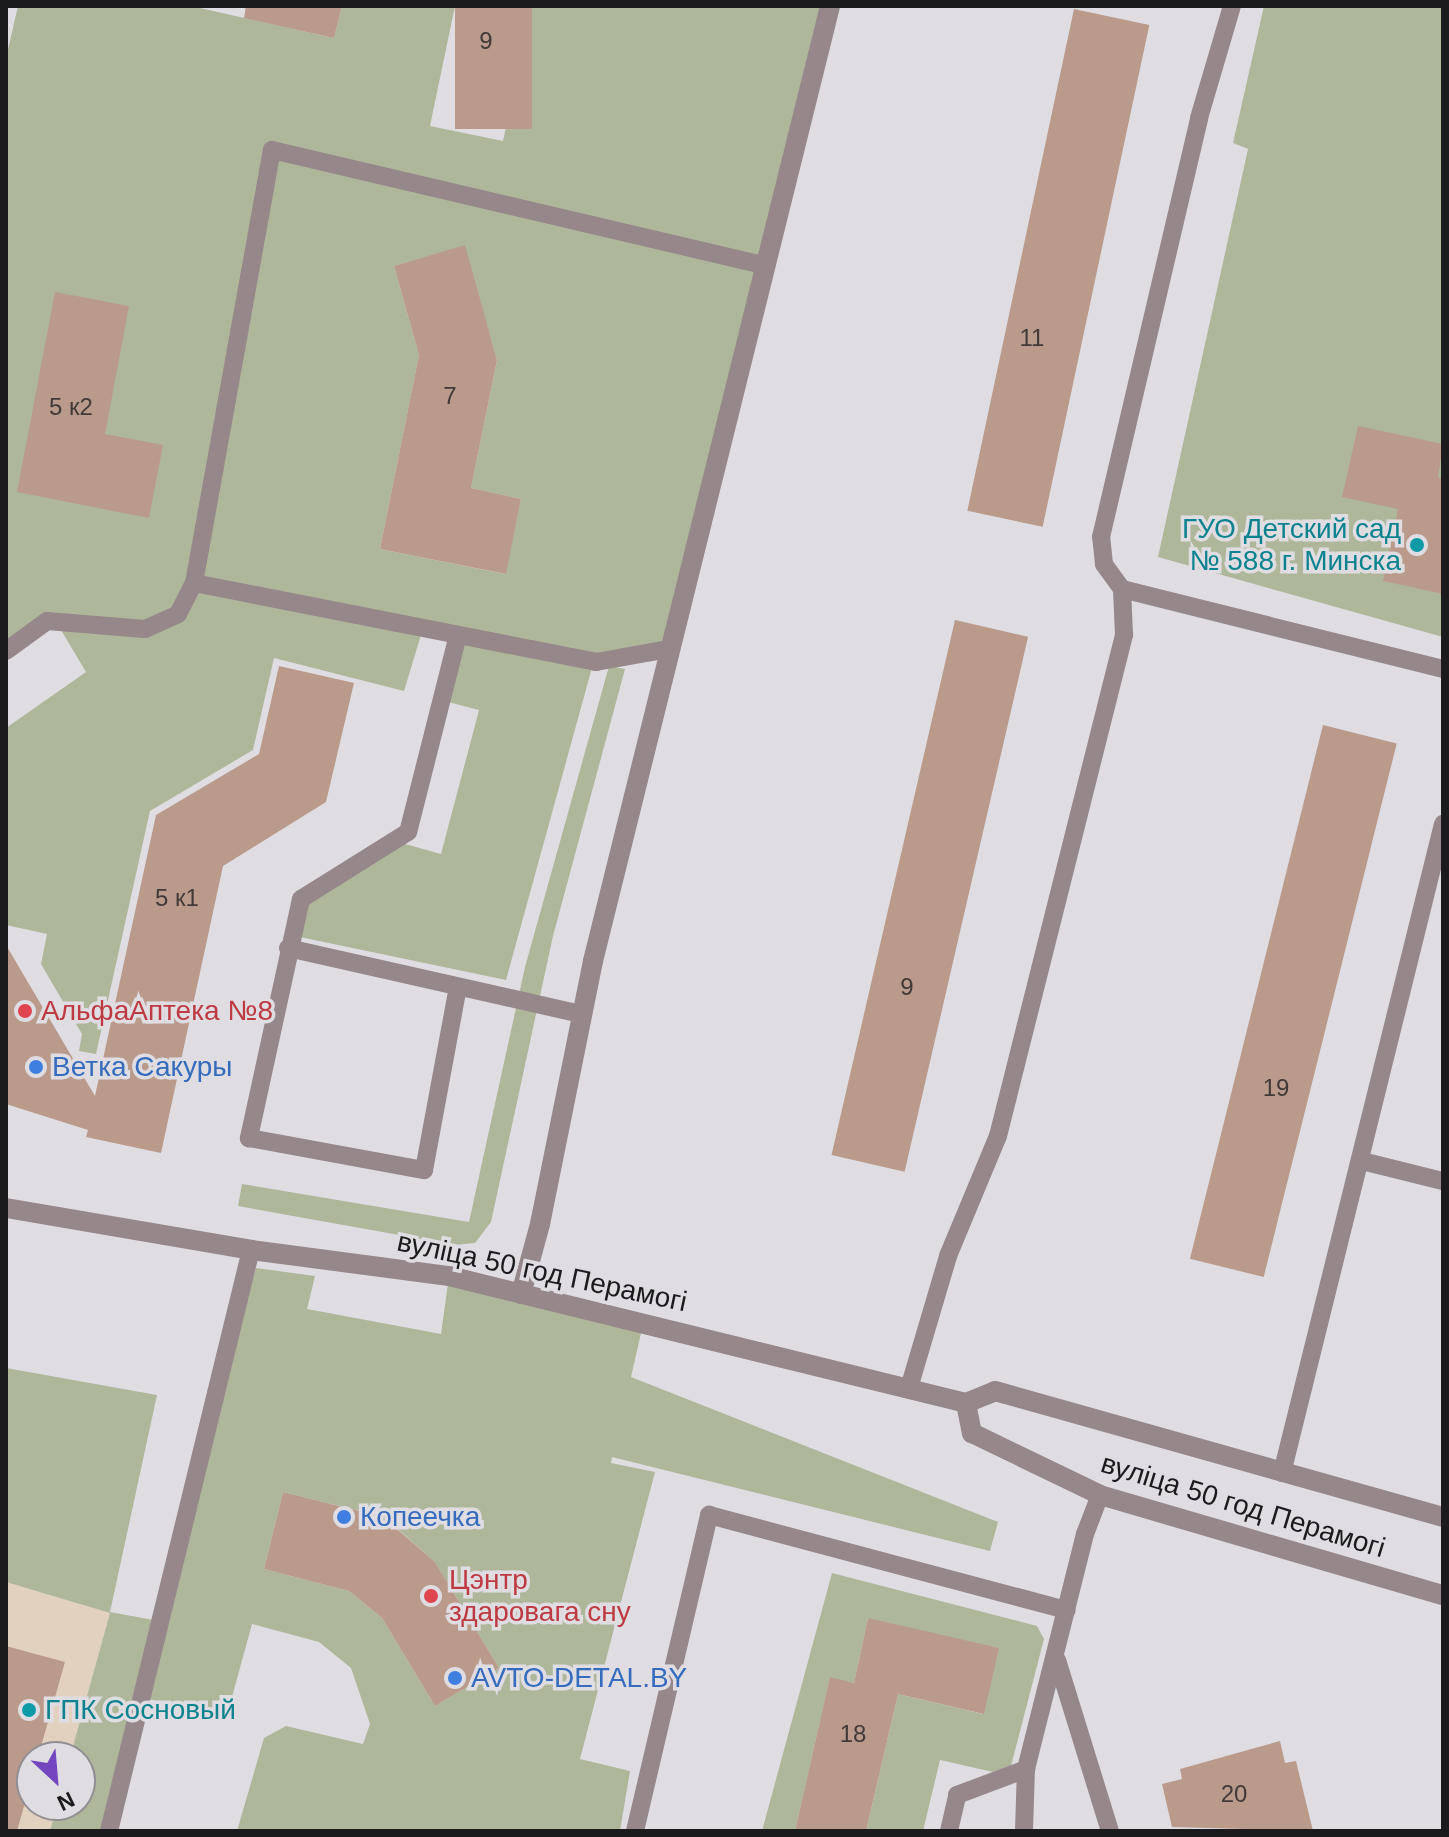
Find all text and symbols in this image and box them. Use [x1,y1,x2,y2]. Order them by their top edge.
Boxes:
house number: 9 [479,27,493,55]
house number: 11 [1020,324,1044,352]
house number: 7 [443,382,457,410]
house number: 5 к2 [49,393,93,421]
place label: ГУО Детский сад № 588 г. Минска [1182,512,1401,578]
marker: ГУО Детский сад № 588 г. Минска [1408,536,1426,554]
house number: 5 к1 [155,884,199,912]
house number: 9 [900,973,914,1001]
place label: АльфаАптека №8 [41,994,273,1028]
marker: АльфаАптека №8 [16,1002,34,1020]
place label: Ветка Сакуры [52,1050,232,1084]
marker: Ветка Сакуры [27,1058,45,1076]
house number: 19 [1263,1074,1289,1102]
street label: вуліца 50 год Перамогі [394,1225,690,1319]
street label: вуліца 50 год Перамогі [1097,1447,1389,1565]
place label: Копеечка [360,1500,480,1534]
marker: Копеечка [335,1508,353,1526]
place label: Цэнтр здаровага сну [449,1563,631,1629]
marker: Цэнтр здаровага сну [420,1585,442,1607]
place label: AVTO-DETAL.BY [471,1661,687,1695]
marker: AVTO-DETAL.BY [446,1669,464,1687]
place label: ГПК Сосновый [45,1693,236,1727]
marker: ГПК Сосновый [20,1701,38,1719]
house number: 18 [840,1720,866,1748]
north arrow [16,1741,96,1821]
house number: 20 [1221,1780,1247,1808]
text: N [53,1787,78,1816]

